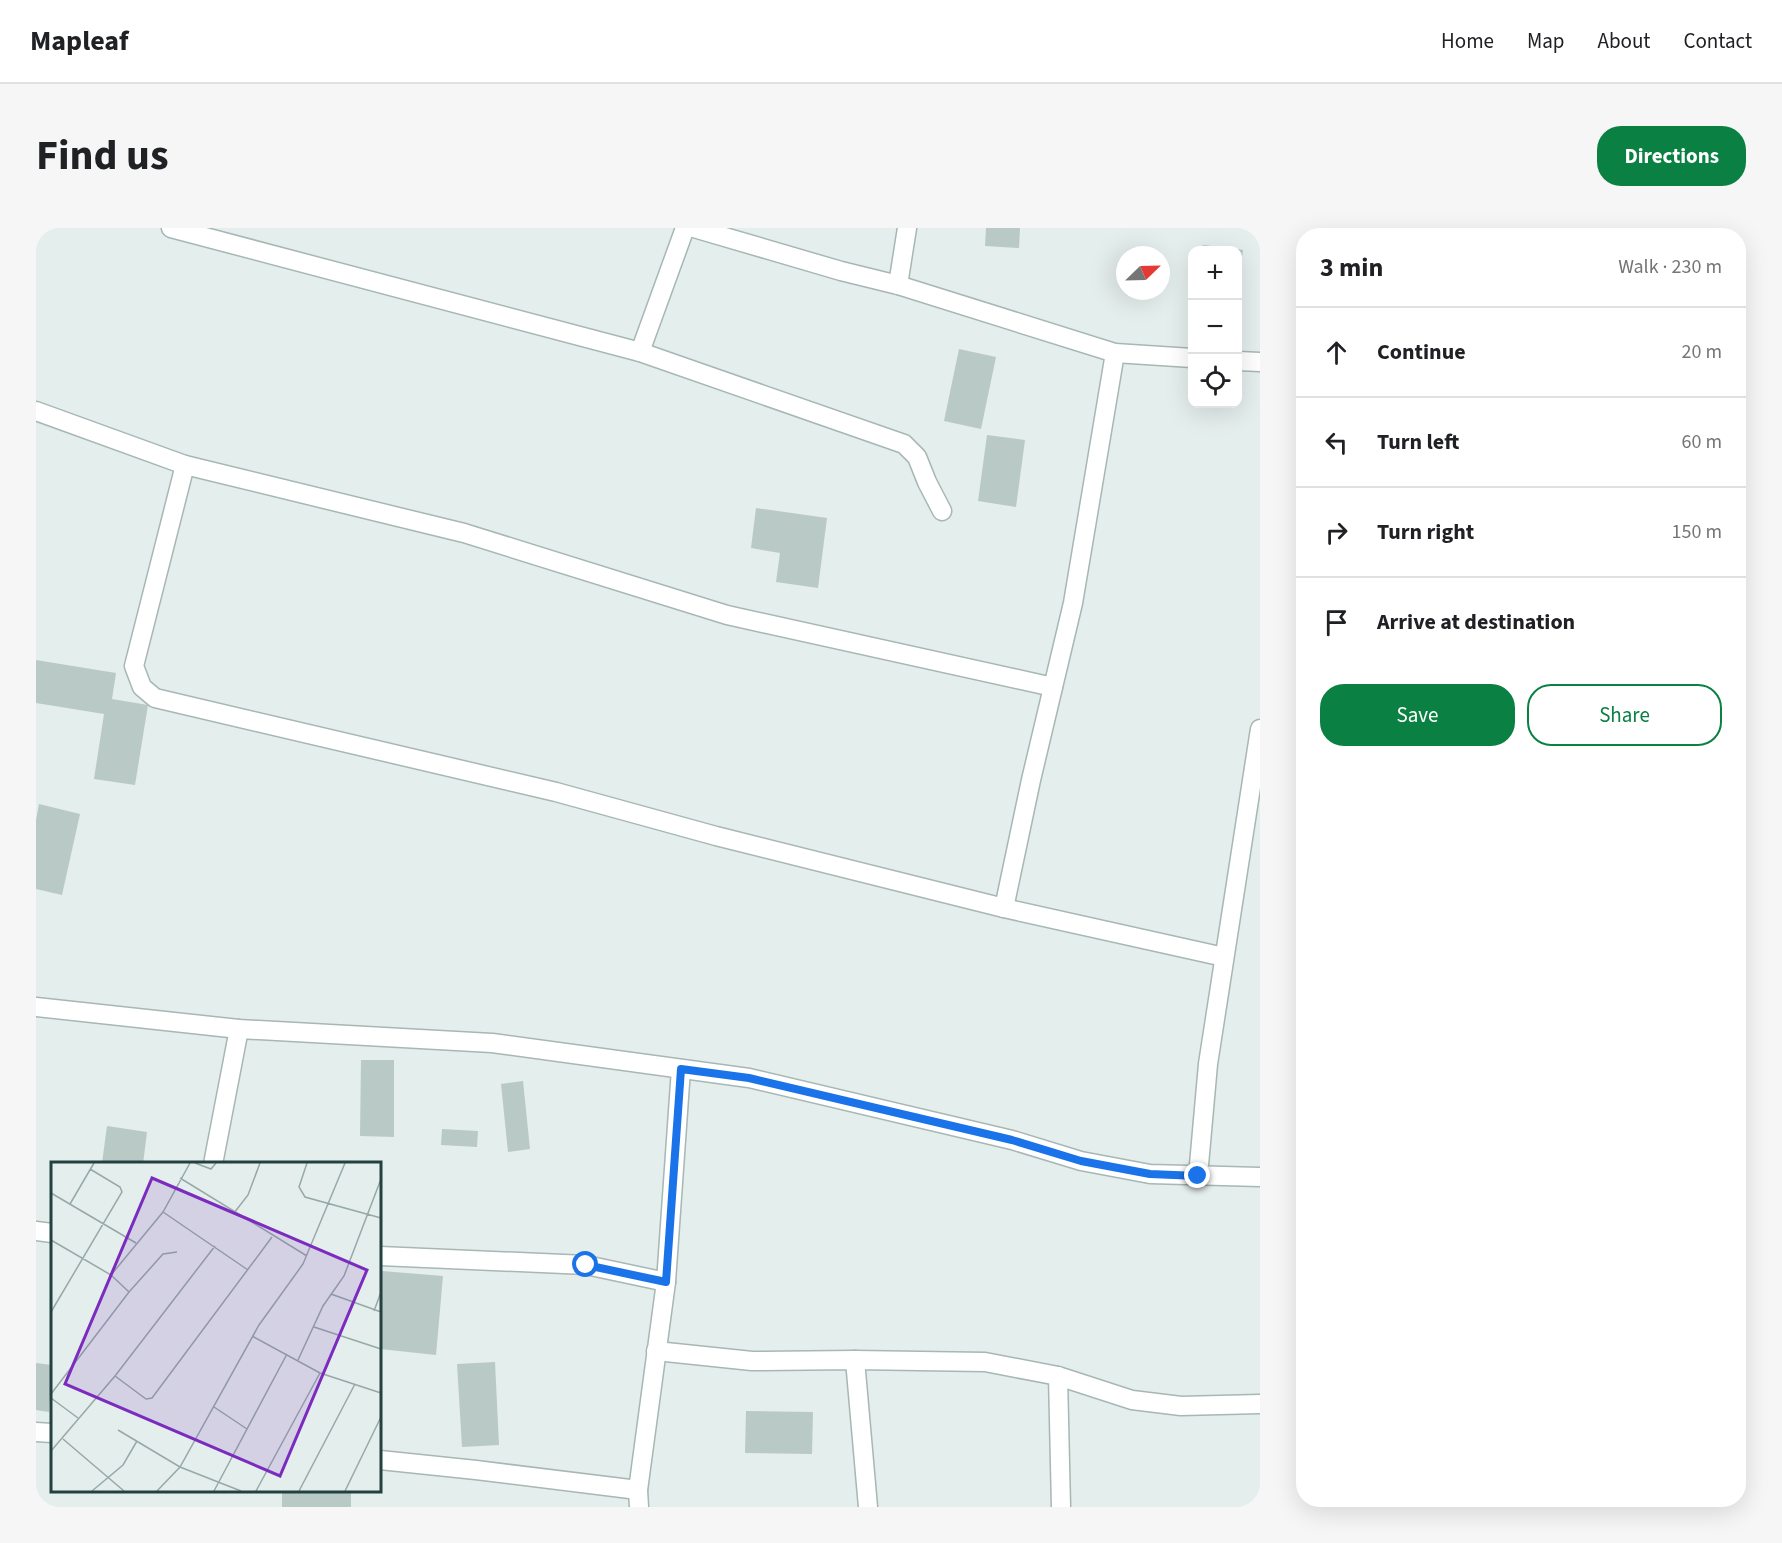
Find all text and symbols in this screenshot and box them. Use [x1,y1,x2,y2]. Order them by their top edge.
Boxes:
text: Mapleaf [30,21,129,61]
text: Home [1441,26,1494,56]
text: Map [1527,26,1565,56]
text: About [1598,26,1650,56]
text: Contact [1683,26,1752,56]
text: Find us [36,126,169,186]
button: Directions [1597,126,1746,186]
north arrow [1116,246,1170,300]
map controls [1188,246,1242,408]
button: + [1188,246,1242,300]
text: 3 min [1320,249,1383,286]
text: Walk · 230 m [1618,253,1722,281]
button: − [1188,300,1242,354]
icon: ahead [1320,336,1353,369]
text: Continue [1377,336,1466,368]
text: 20 m [1682,338,1722,366]
button: locate [1188,354,1242,408]
icon: left [1320,426,1353,459]
text: Turn left [1377,426,1459,458]
text: 60 m [1682,428,1722,456]
icon: right [1320,516,1353,549]
text: Turn right [1377,516,1474,548]
text: 150 m [1672,518,1722,546]
icon: arrive [1320,606,1353,639]
text: Arrive at destination [1377,606,1575,638]
button: Save [1320,684,1515,746]
button: Share [1527,684,1722,746]
inset map [51,1162,381,1492]
route end [1184,1162,1210,1188]
route start [572,1251,598,1277]

